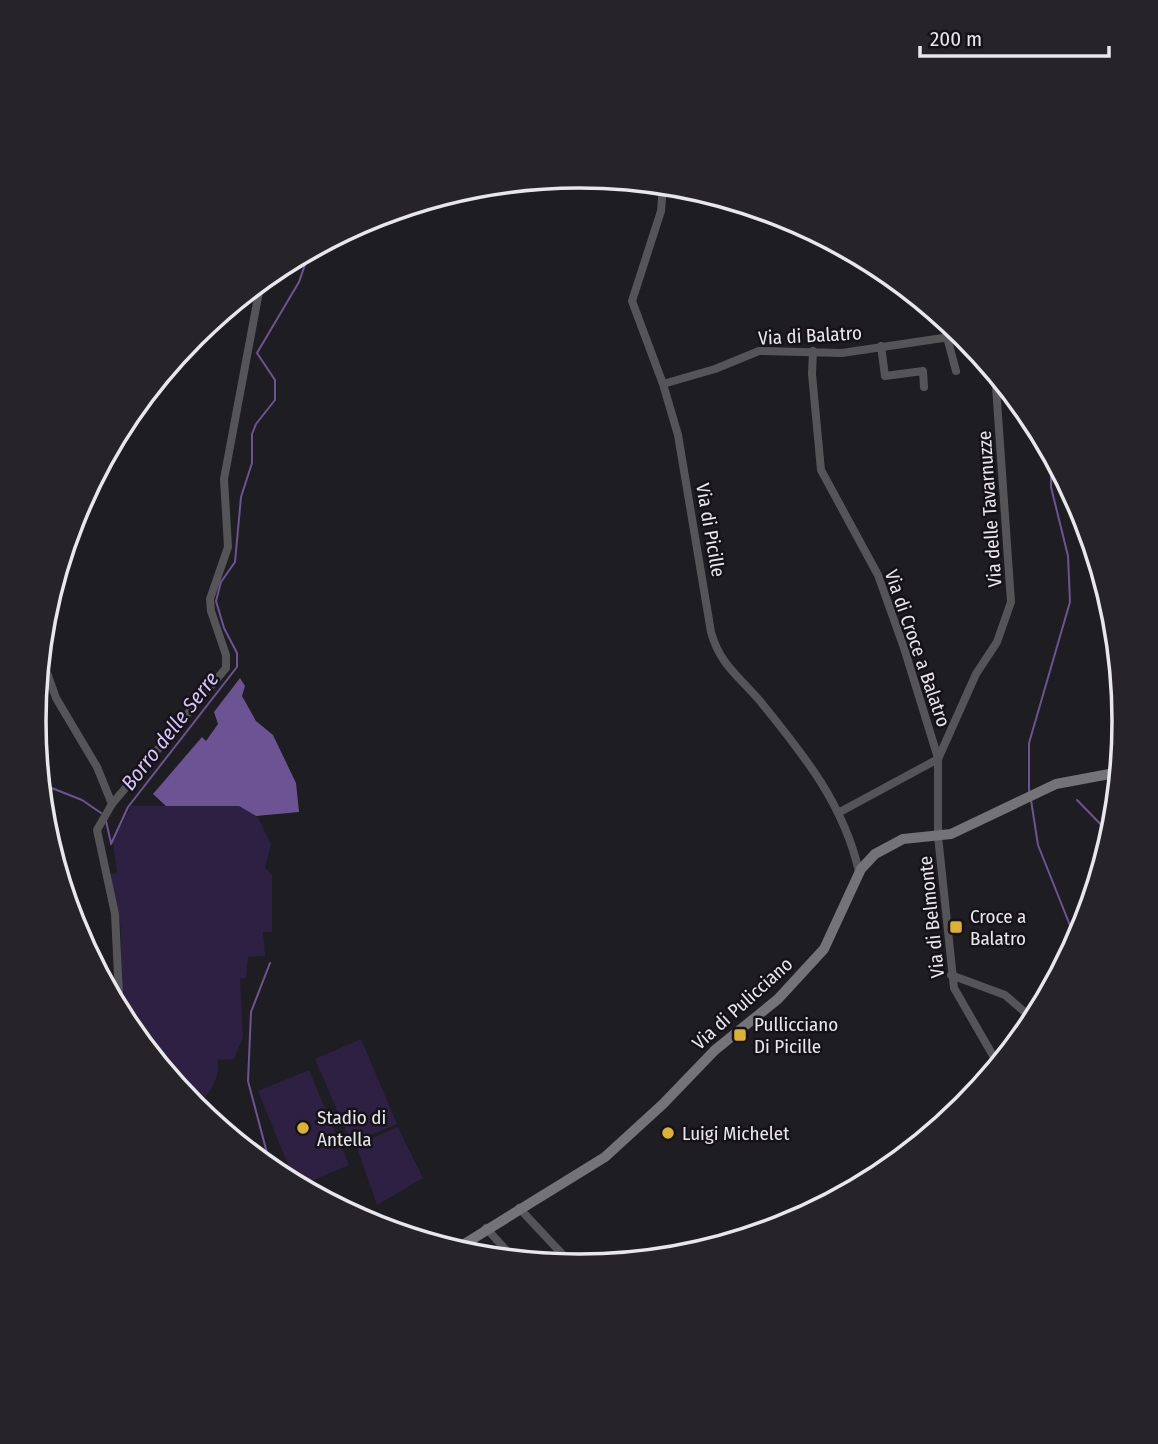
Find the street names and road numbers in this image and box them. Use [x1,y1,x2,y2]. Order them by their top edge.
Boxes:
street label: Via di Balatro [758,321,862,350]
street label: Via delle Tavarnuzze [973,430,1006,588]
street label: Via di Picille [691,481,730,579]
street label: Via di Croce a Balatro [880,567,955,730]
street label: Via di Belmonte [914,855,949,979]
street label: Via di Pulicciano [687,952,797,1054]

